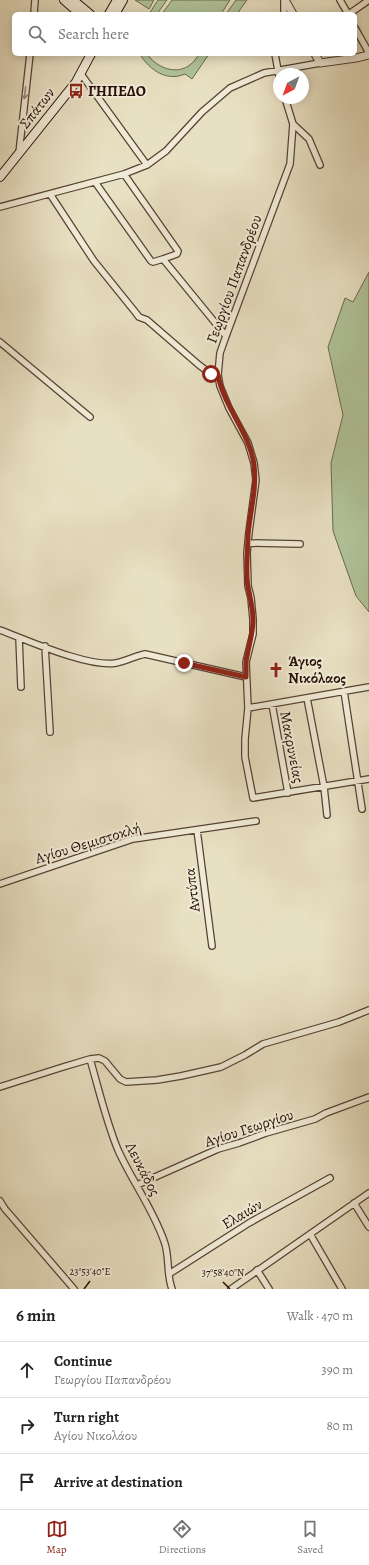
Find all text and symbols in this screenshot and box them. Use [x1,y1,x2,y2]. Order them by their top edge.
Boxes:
search box [12,12,357,56]
icon: search [26,23,48,45]
text: Search here [58,24,129,44]
north arrow [273,68,309,104]
place label: ΓΗΠΕΔΟ [88,81,146,101]
bus stop icon: ΓΗΠΕΔΟ [67,82,85,100]
street label: Σπάτων [15,83,59,133]
one-way arrow [22,86,29,99]
street label: Γεωργίου Παπανδρέου [201,212,267,346]
route start [202,365,220,383]
place label: Άγιος Νικόλαος [288,651,346,688]
route end [175,654,193,672]
church icon: Άγιος Νικόλαος [267,661,285,679]
street label: Μακρυνείας [275,709,309,785]
street label: Αγίου Θεμιστοκλή [32,817,143,869]
street label: Αντύπα [179,867,205,914]
street label: Αγίου Γεωργίου [201,1104,296,1152]
street label: Λευκάδος [120,1138,165,1199]
street label: Ελαιών [218,1194,266,1234]
text: 23°53'40"E [70,1265,111,1278]
text: 37°58'40"N [202,1266,244,1279]
text: 6 min [16,1304,56,1327]
text: Walk · 470 m [287,1307,353,1324]
text: Continue [54,1351,112,1371]
icon: ahead [16,1359,38,1381]
text: 390 m [321,1361,353,1378]
text: Γεωργίου Παπανδρέου [54,1371,171,1388]
text: Turn right [54,1407,119,1427]
icon: right [16,1415,38,1437]
text: 80 m [326,1417,353,1434]
text: Αγίου Νικολάου [54,1427,137,1444]
icon: arrive [16,1471,38,1493]
text: Arrive at destination [54,1472,183,1492]
tab: Map [46,1518,68,1557]
tab: Directions [159,1518,206,1557]
tab: Saved [297,1518,323,1557]

